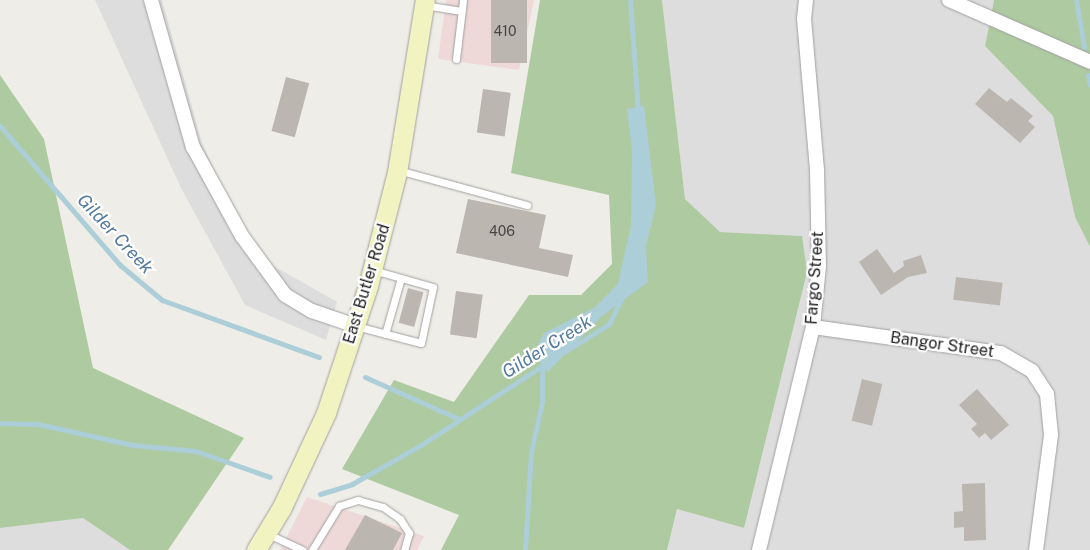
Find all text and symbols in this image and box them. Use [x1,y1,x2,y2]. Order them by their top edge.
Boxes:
house number: 410 [493,23,517,39]
water label: Gilder Creek [72,190,158,278]
street label: East Butler Road [340,222,394,346]
house number: 406 [489,223,515,239]
street label: Fargo Street [802,231,828,325]
water label: Gilder Creek [498,311,596,383]
street label: Bangor Street [889,328,995,362]

